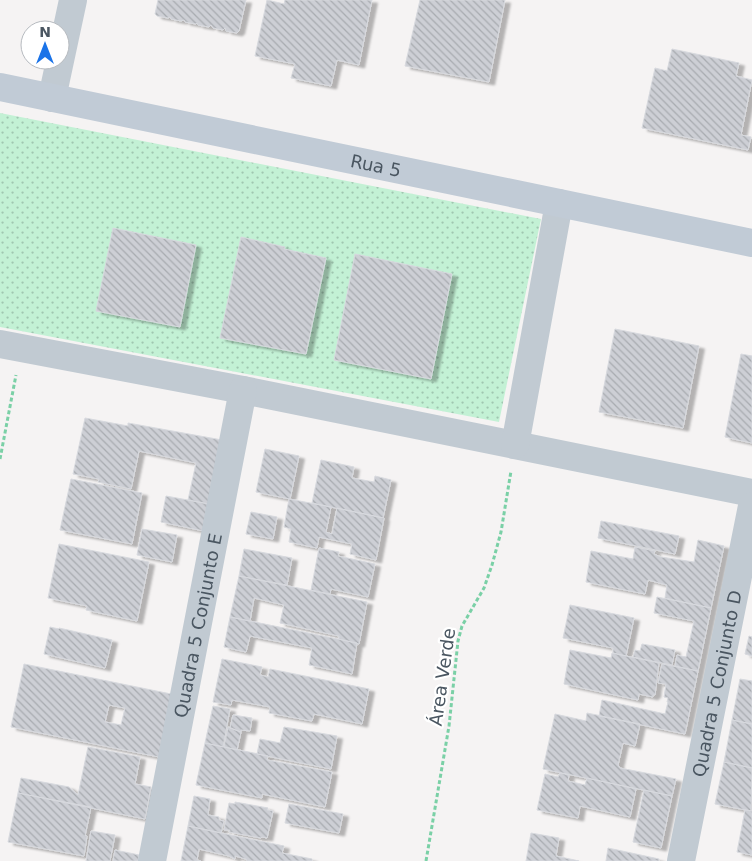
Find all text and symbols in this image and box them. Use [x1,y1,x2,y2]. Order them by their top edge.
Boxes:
north arrow [20,20,70,70]
text: N [39,24,51,40]
street label: Rua 5 [349,150,403,180]
street label: Quadra 5 Conjunto E [169,531,226,719]
street label: Quadra 5 Conjunto D [688,588,745,779]
street label: Área Verde [425,627,459,727]

